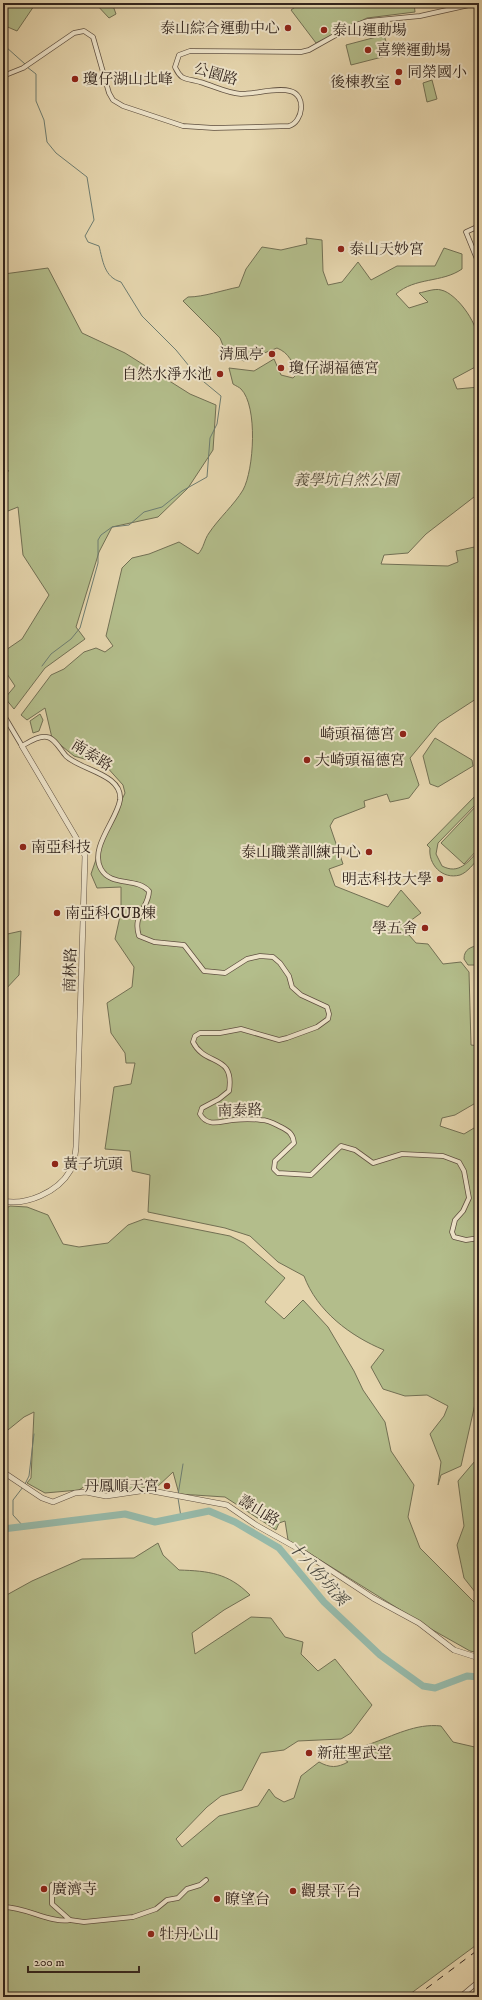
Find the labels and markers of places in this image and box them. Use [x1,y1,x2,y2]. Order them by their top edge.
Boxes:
place label: 泰山綜合運動中心 [160,19,280,38]
place label: 泰山運動場 [332,21,407,40]
marker: 泰山綜合運動中心 [283,23,293,33]
marker: 泰山運動場 [319,25,329,35]
place label: 喜樂運動場 [376,41,451,60]
marker: 喜樂運動場 [363,45,373,55]
place label: 同榮國小 [407,63,467,82]
marker: 同榮國小 [394,67,404,77]
place label: 瓊仔湖山北峰 [83,70,173,89]
place label: 後棟教室 [330,73,390,92]
marker: 瓊仔湖山北峰 [70,74,80,84]
marker: 後棟教室 [393,77,403,87]
place label: 泰山天妙宮 [349,240,424,259]
marker: 泰山天妙宮 [336,244,346,254]
place label: 清風亭 [219,345,264,364]
marker: 清風亭 [267,349,277,359]
place label: 瓊仔湖福德宮 [289,359,379,378]
marker: 瓊仔湖福德宮 [276,363,286,373]
place label: 自然水淨水池 [122,365,212,384]
marker: 自然水淨水池 [215,369,225,379]
place label: 崎頭福德宮 [320,725,395,744]
marker: 崎頭福德宮 [398,729,408,739]
place label: 大崎頭福德宮 [315,751,405,770]
marker: 大崎頭福德宮 [302,755,312,765]
place label: 南亞科技 [31,838,91,857]
marker: 南亞科技 [18,842,28,852]
place label: 泰山職業訓練中心 [241,843,361,862]
marker: 泰山職業訓練中心 [364,847,374,857]
place label: 明志科技大學 [342,870,432,889]
marker: 明志科技大學 [435,874,445,884]
place label: 南亞科CUB棟 [65,904,156,923]
marker: 南亞科CUB棟 [52,908,62,918]
place label: 學五舍 [372,919,417,938]
marker: 學五舍 [420,923,430,933]
place label: 黃子坑頭 [63,1155,123,1174]
marker: 黃子坑頭 [50,1159,60,1169]
place label: 丹鳳順天宮 [84,1477,159,1496]
marker: 丹鳳順天宮 [162,1481,172,1491]
place label: 新莊聖武堂 [317,1744,392,1763]
marker: 新莊聖武堂 [304,1748,314,1758]
place label: 廣濟寺 [52,1880,97,1899]
place label: 觀景平台 [301,1882,361,1901]
marker: 廣濟寺 [39,1884,49,1894]
marker: 觀景平台 [288,1886,298,1896]
place label: 瞭望台 [225,1890,270,1909]
marker: 瞭望台 [212,1894,222,1904]
place label: 牡丹心山 [159,1925,219,1944]
marker: 牡丹心山 [146,1929,156,1939]

